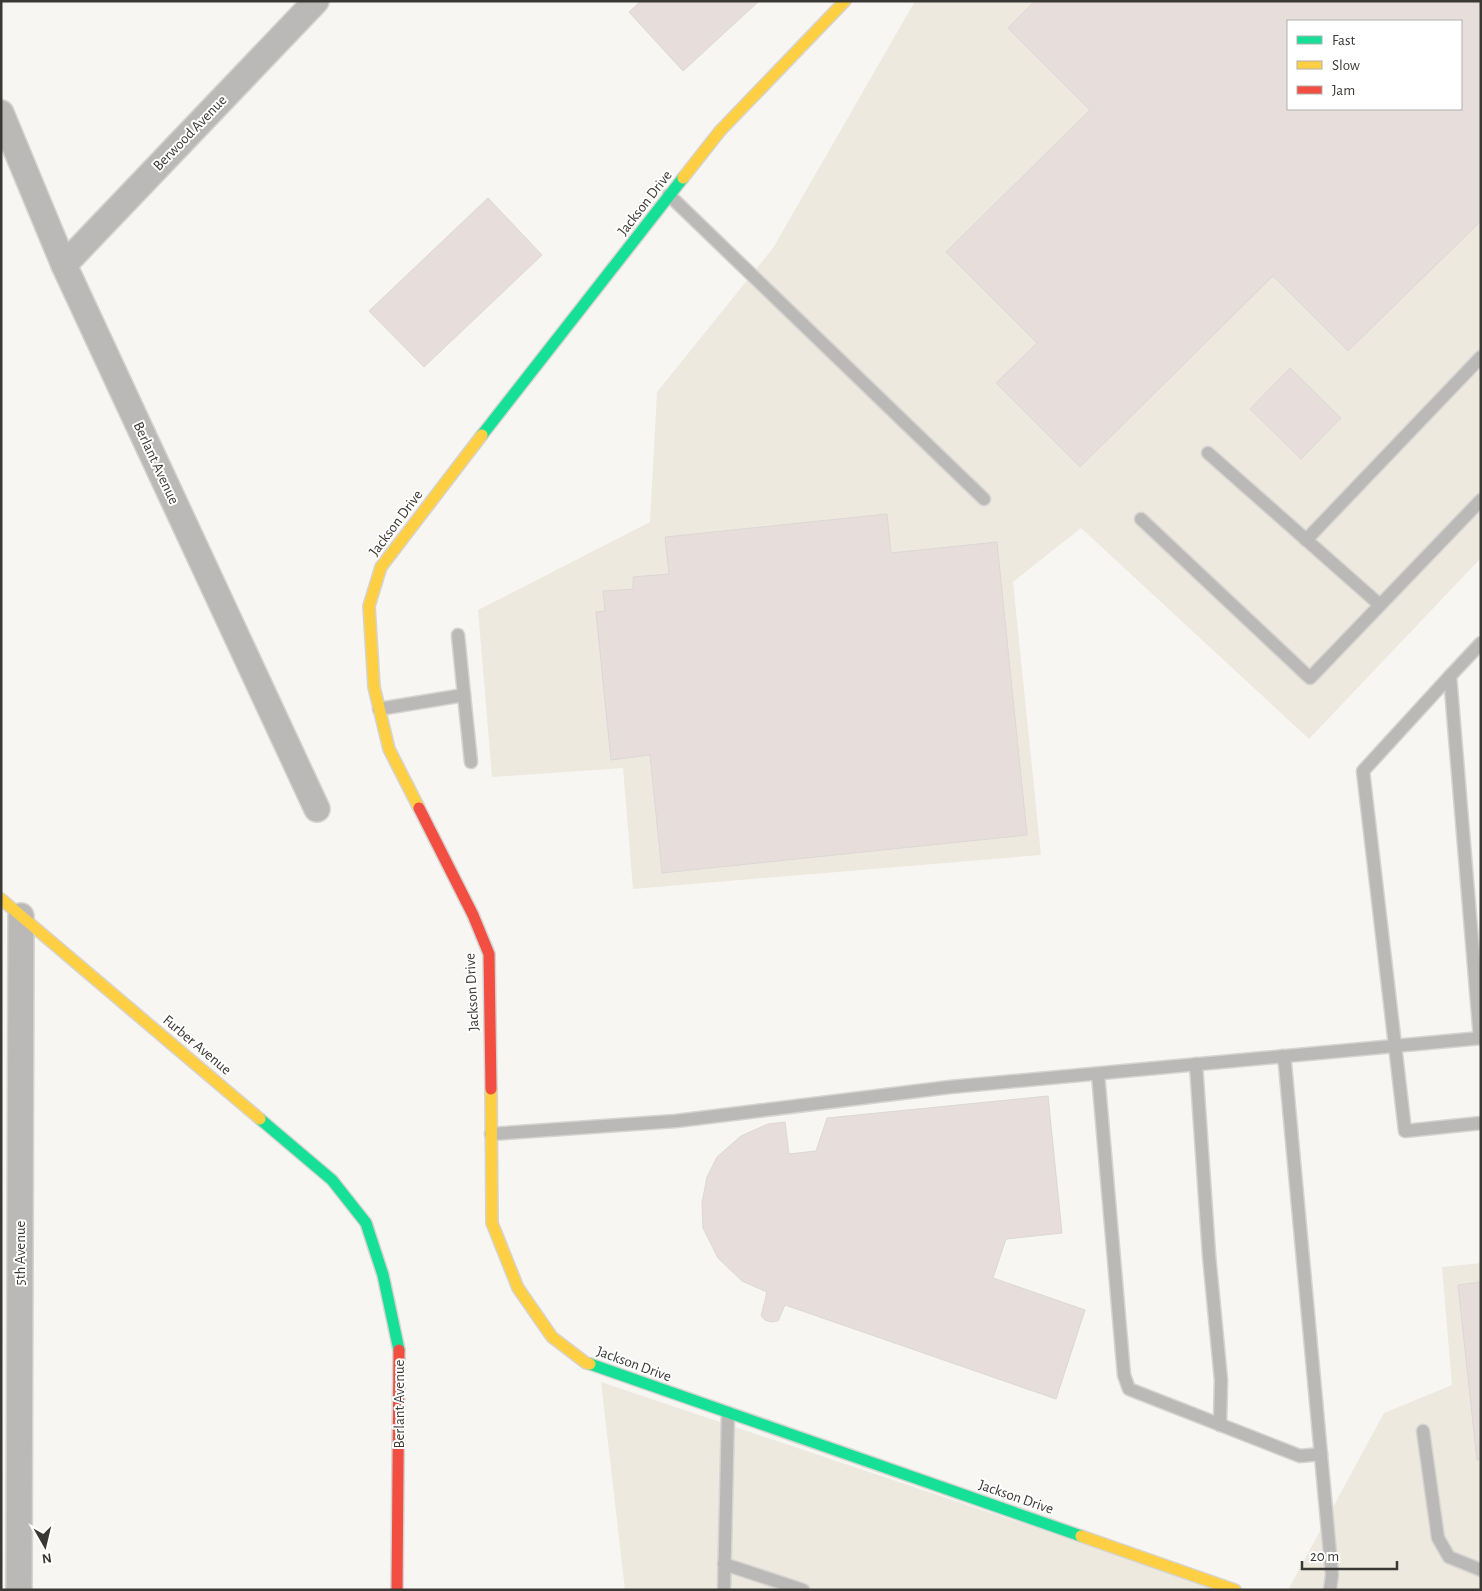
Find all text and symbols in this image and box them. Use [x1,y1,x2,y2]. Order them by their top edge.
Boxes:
legend [1287,20,1462,110]
text: Fast [1332,33,1356,48]
text: Slow [1332,58,1360,73]
text: Jam [1332,83,1355,98]
street label: Berwood Avenue [150,92,230,174]
street label: Jackson Drive [615,168,675,238]
street label: Berlant Avenue [130,420,182,507]
street label: Jackson Drive [367,487,426,559]
street label: Jackson Drive [462,953,482,1031]
street label: Furber Avenue [160,1012,234,1078]
street label: 5th Avenue [13,1220,28,1286]
street label: Jackson Drive [595,1344,673,1384]
street label: Berlant Avenue [392,1359,407,1448]
street label: Jackson Drive [977,1477,1055,1517]
north arrow [20,1521,70,1571]
scale bar [1302,1538,1397,1570]
text: 20 m [1310,1549,1339,1564]
text: N [41,1550,52,1565]

